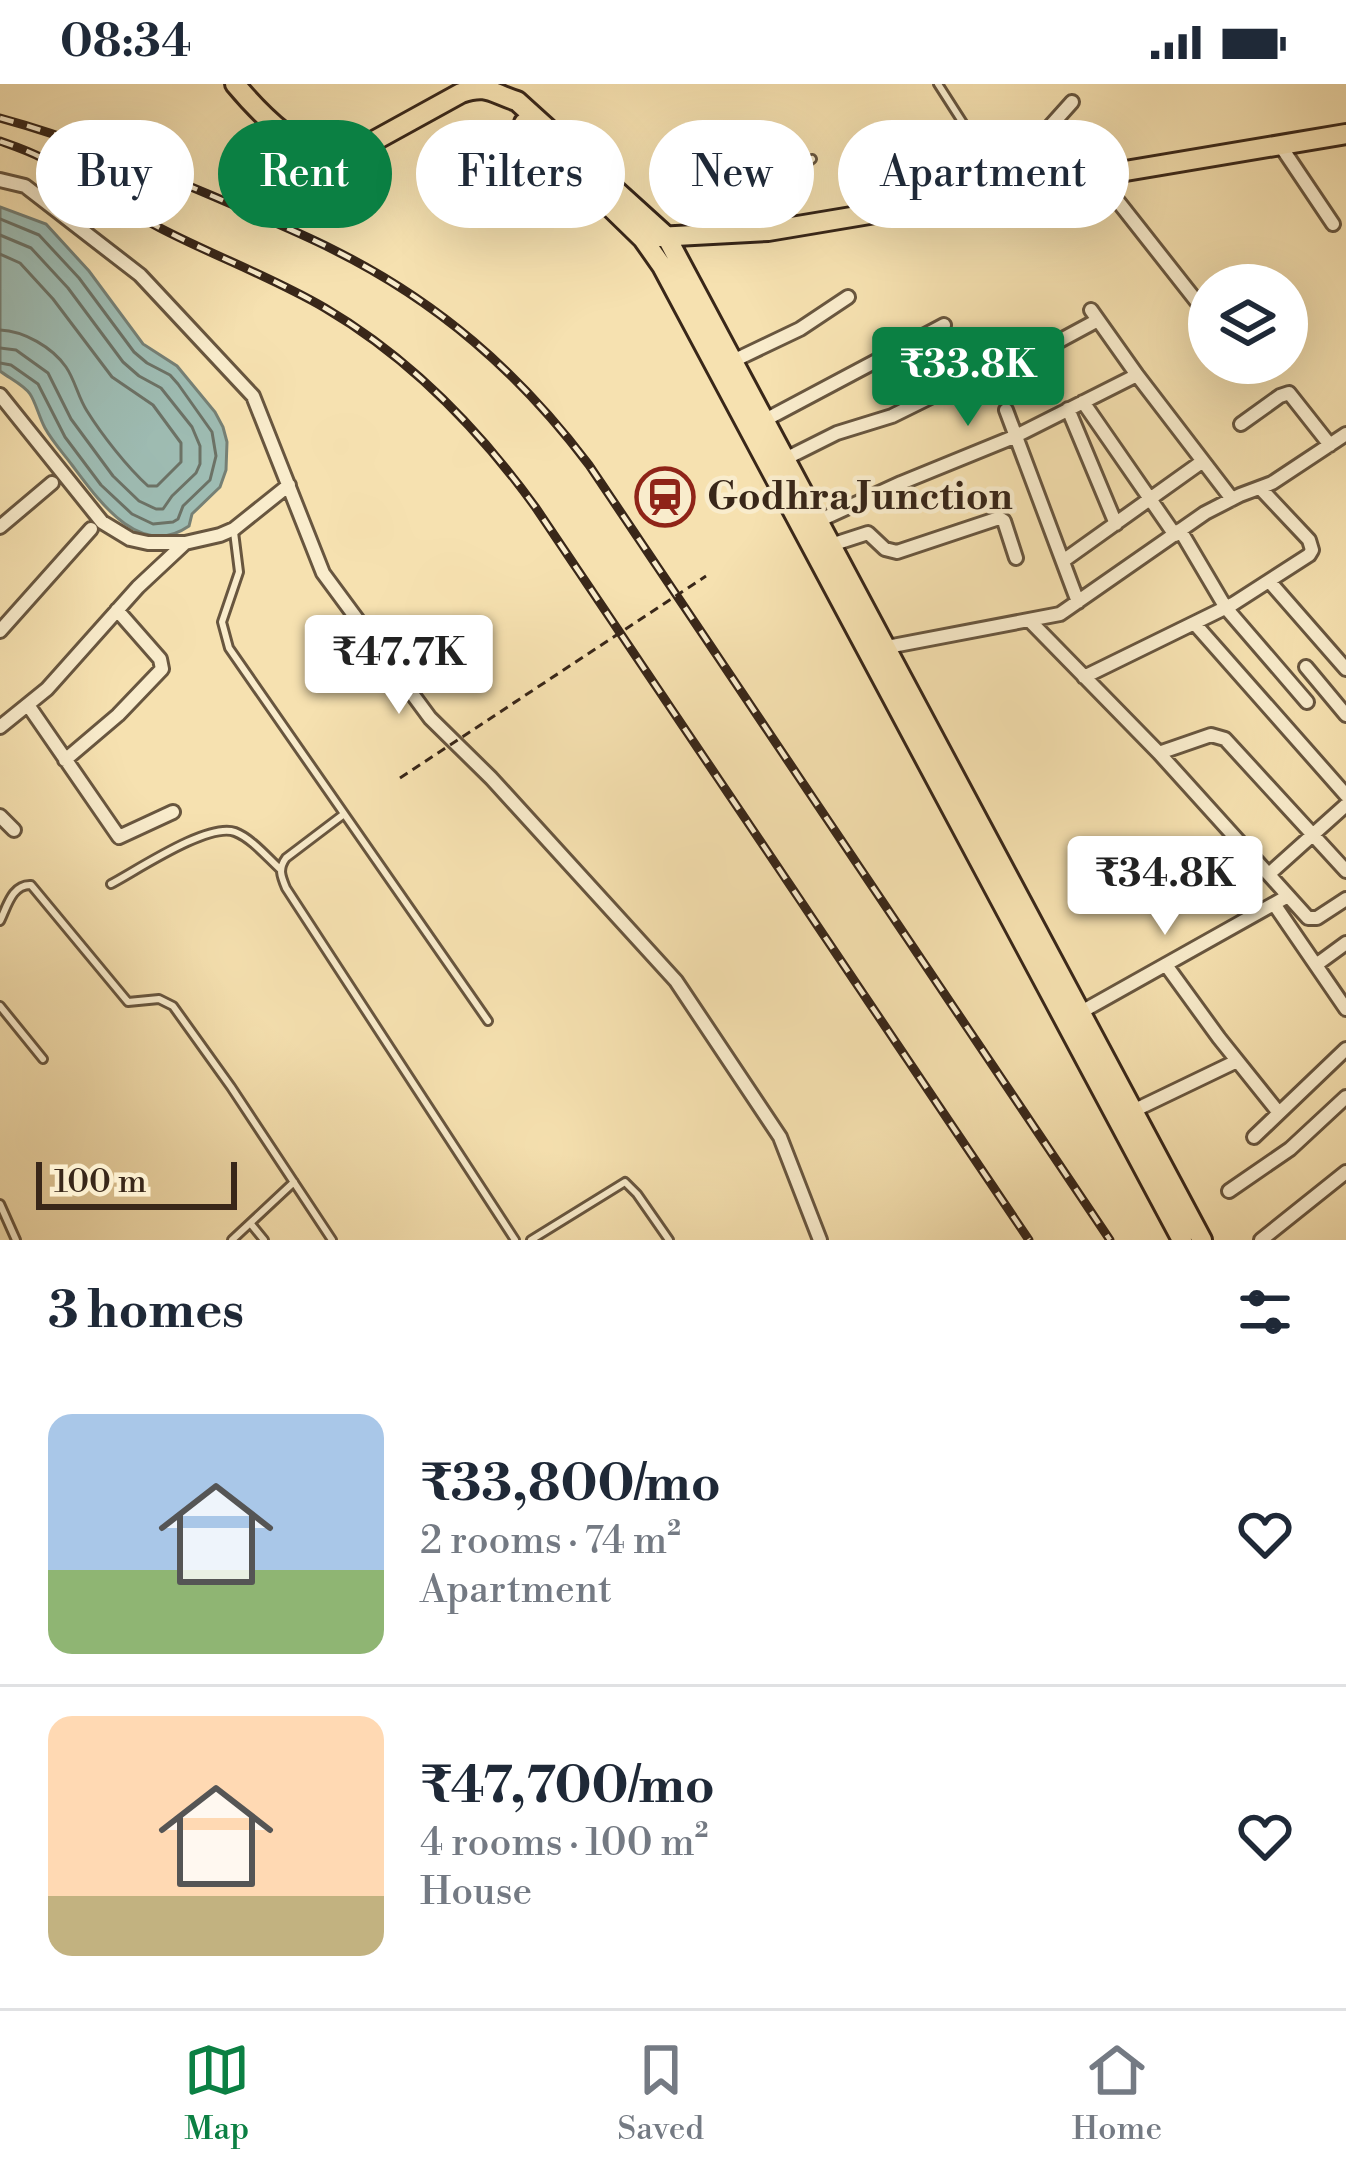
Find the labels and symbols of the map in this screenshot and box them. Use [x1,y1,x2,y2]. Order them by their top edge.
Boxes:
pin: ₹33.8K [870,327,1066,429]
station icon: Godhra Junction [634,466,696,528]
place label: Godhra Junction [707,473,1013,522]
pin: ₹47.7K [301,615,497,717]
pin: ₹34.8K [1067,836,1263,938]
scale bar [36,1156,237,1209]

